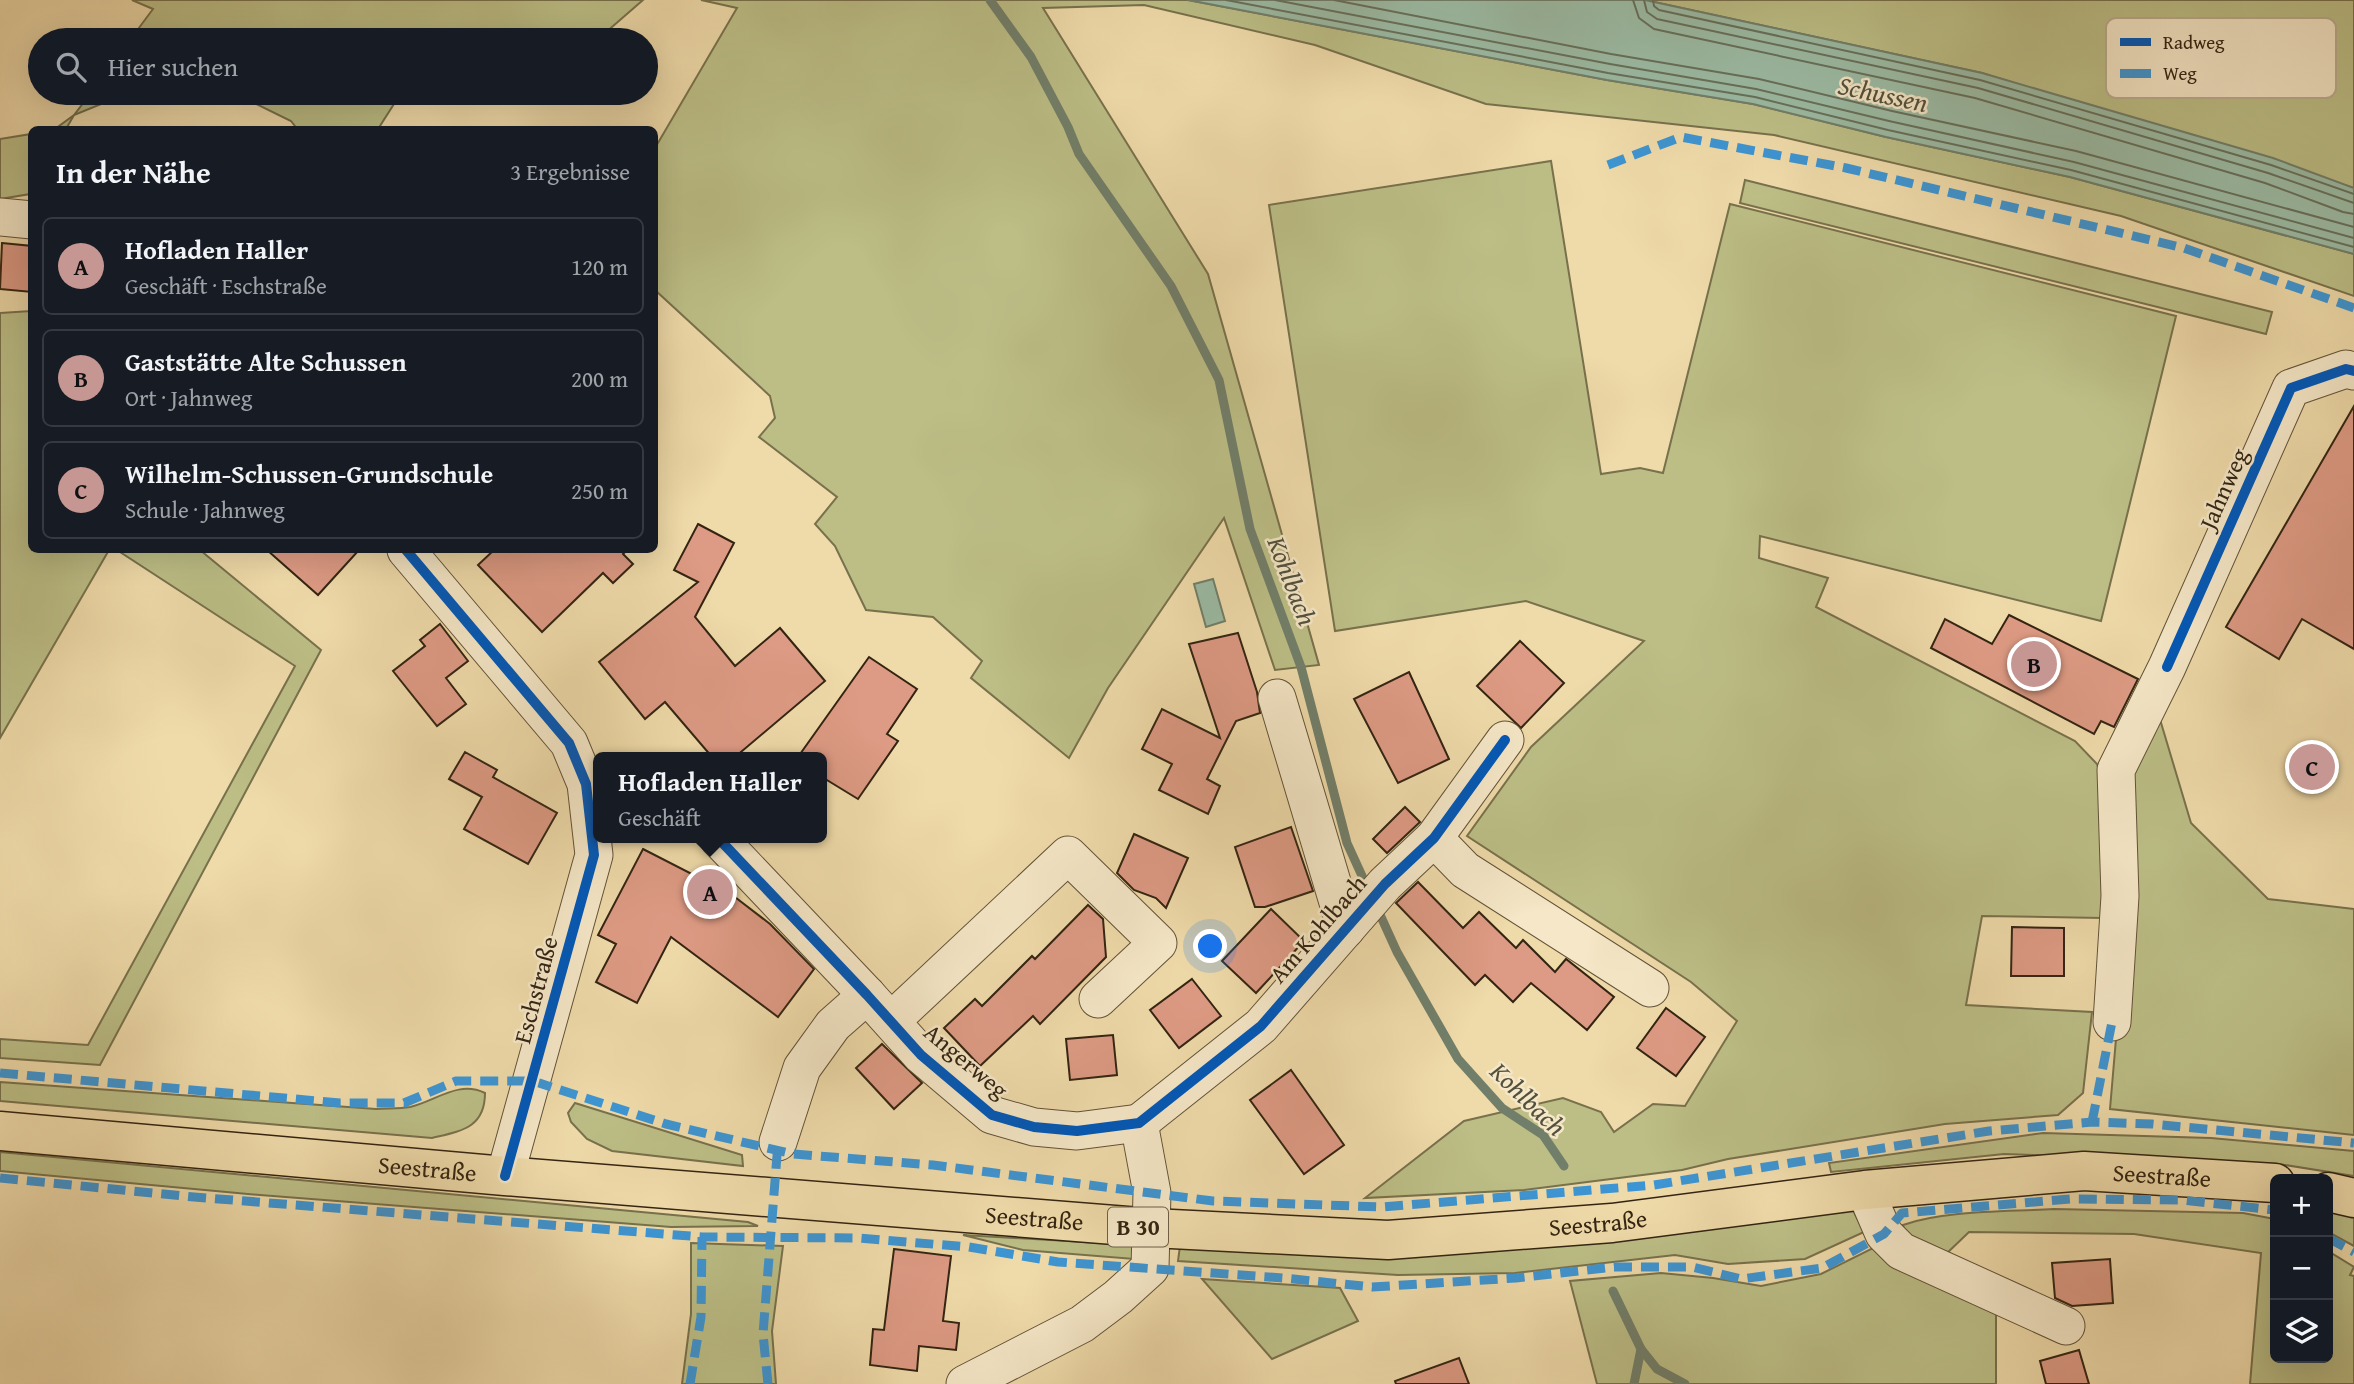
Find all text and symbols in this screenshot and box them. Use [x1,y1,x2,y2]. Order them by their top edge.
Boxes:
legend [2106,18,2336,98]
search box [28,28,658,105]
text: Radweg [2163,28,2225,56]
text: Hier suchen [108,47,238,86]
icon: search [52,48,90,86]
text: Weg [2163,59,2197,87]
water label: Schussen [1835,65,1931,122]
text: In der Nähe [56,150,211,194]
text: 3 Ergebnisse [510,155,630,188]
text: Hofladen Haller [125,230,308,269]
text: A [74,250,88,283]
text: 120 m [571,250,628,283]
text: Geschäft · Eschstraße [125,269,327,302]
text: Gaststätte Alte Schussen [125,342,407,381]
text: B [74,362,88,395]
text: 200 m [571,362,628,395]
text: Ort · Jahnweg [125,381,253,414]
street label: Jahnweg [2189,443,2257,538]
text: Wilhelm-Schussen-Grundschule [125,454,493,493]
text: C [74,474,88,507]
text: 250 m [571,474,628,507]
text: Schule · Jahnweg [125,493,285,526]
water label: Kohlbach [1257,530,1327,631]
pin: B [2011,638,2057,690]
pin: C [2289,741,2335,793]
popup [593,752,827,843]
text: Hofladen Haller [618,762,802,801]
text: Geschäft [618,801,701,834]
pin: A [687,866,733,918]
street label: Am Kohlbach [1261,866,1375,991]
your location [1193,929,1227,963]
street label: Eschstraße [504,932,567,1047]
street label: Angerweg [916,1015,1016,1106]
water label: Kohlbach [1481,1052,1575,1145]
street label: Seestraße [377,1147,478,1190]
street label: Seestraße [2112,1155,2212,1196]
map controls [2270,1174,2333,1363]
button: + [2270,1174,2333,1237]
street label: Seestraße [984,1197,1085,1239]
street label: Seestraße [1547,1201,1649,1245]
road number: B 30 [1108,1208,1168,1246]
button: − [2270,1237,2333,1300]
button: layers [2270,1300,2333,1363]

